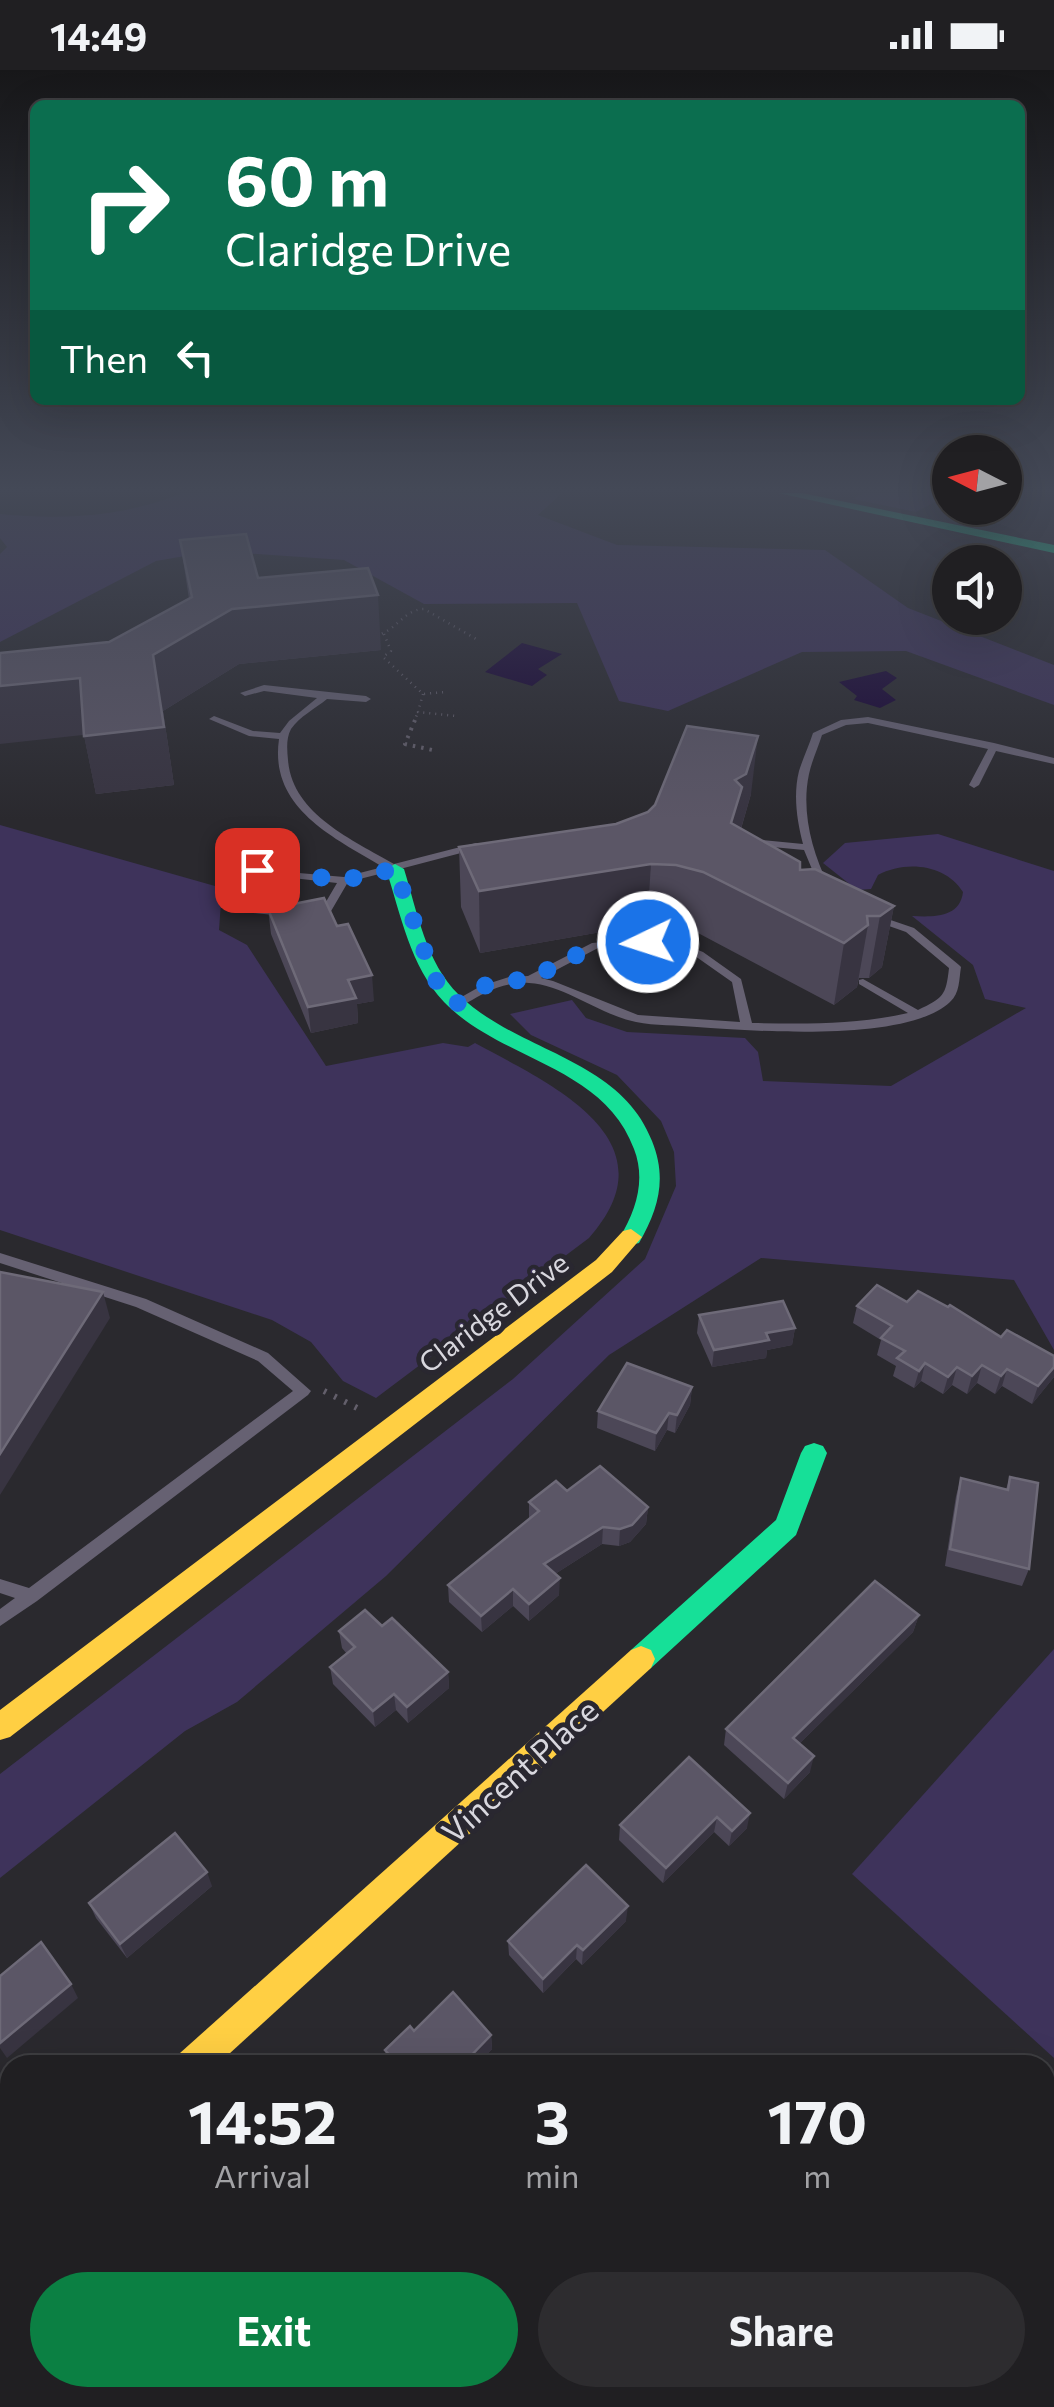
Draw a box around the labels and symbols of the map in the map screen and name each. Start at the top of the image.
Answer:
north arrow [932,435,1022,525]
pin [215,828,300,913]
position arrow [596,890,700,994]
street label: Claridge Drive [412,1245,574,1379]
street label: Vincent Place [433,1689,605,1851]

